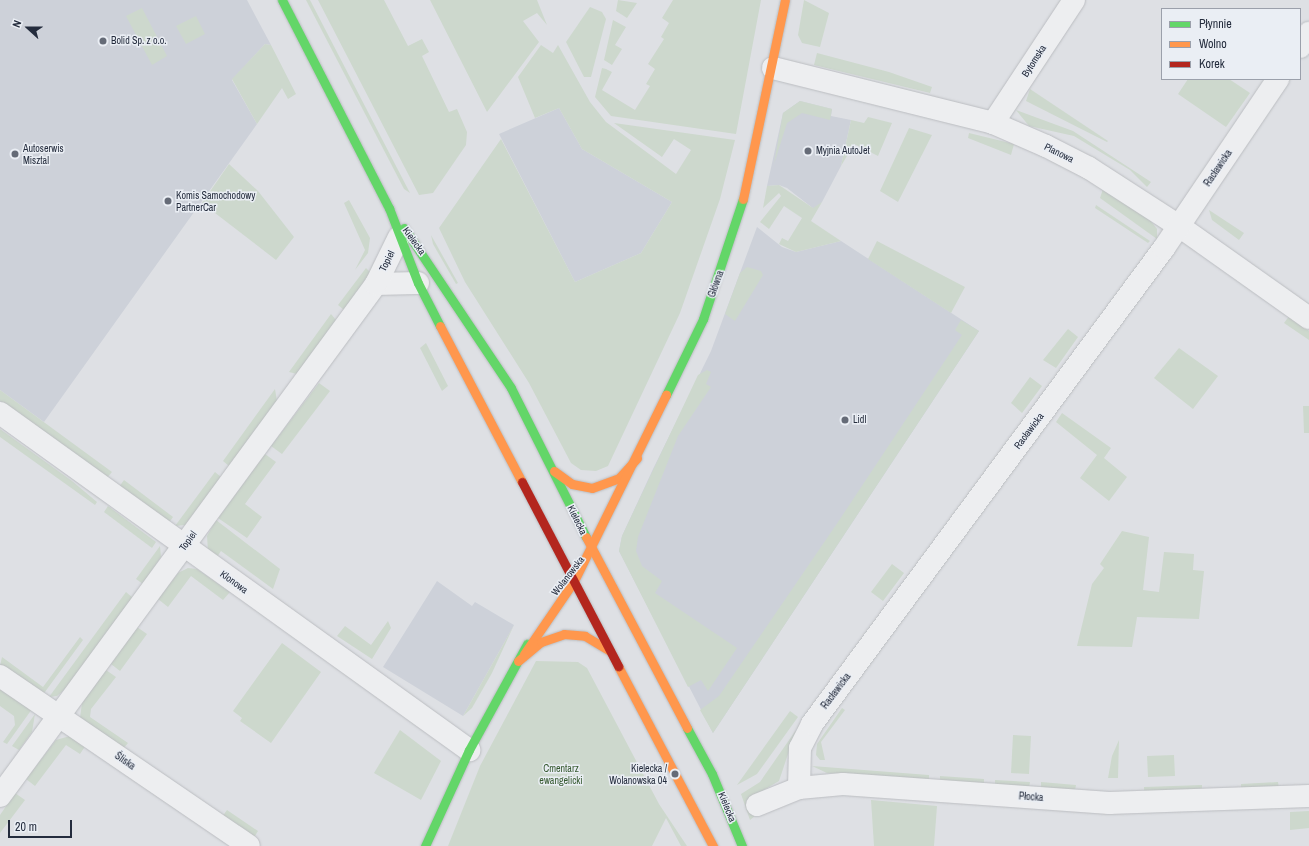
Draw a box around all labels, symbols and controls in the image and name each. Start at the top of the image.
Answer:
north arrow [8,8,48,48]
legend [1161,8,1301,80]
text: Płynnie [1199,16,1232,32]
text: N [9,18,24,29]
place label: Bolid Sp. z o.o. [111,35,167,47]
marker: Bolid Sp. z o.o. [98,36,108,46]
text: Wolno [1199,36,1227,52]
street label: Bytomska [1019,43,1049,79]
text: Korek [1199,56,1225,72]
street label: Planowa [1042,141,1076,165]
place label: Autoserwis Misztal [23,142,64,166]
place label: Myjnia AutoJet [816,145,870,157]
marker: Myjnia AutoJet [803,146,813,156]
street label: Racławicka [1201,147,1235,189]
marker: Autoserwis Misztal [10,149,20,159]
place label: Komis Samochodowy PartnerCar [176,189,255,212]
marker: Komis Samochodowy PartnerCar [163,196,173,206]
street label: Kielecka [400,225,428,257]
street label: Topiel [377,249,397,273]
street label: Główna [706,269,726,299]
street label: Racławicka [1012,411,1046,451]
place label: Lidl [853,414,866,426]
marker: Lidl [840,415,850,425]
street label: Kielecka [565,503,589,537]
street label: Topiel [177,529,199,553]
street label: Wolanowska [549,554,587,598]
street label: Klonowa [218,568,250,596]
street label: Racławicka [819,671,853,711]
street label: Śliska [112,750,138,772]
park label: Cmentarz ewangelicki [539,762,583,786]
place label: Kielecka / Wolanowska 04 [609,762,667,786]
marker: Kielecka / Wolanowska 04 [670,769,680,779]
street label: Kielecka [716,790,738,824]
street label: Płocka [1018,790,1044,804]
scale bar [10,812,74,838]
text: 20 m [15,819,37,835]

